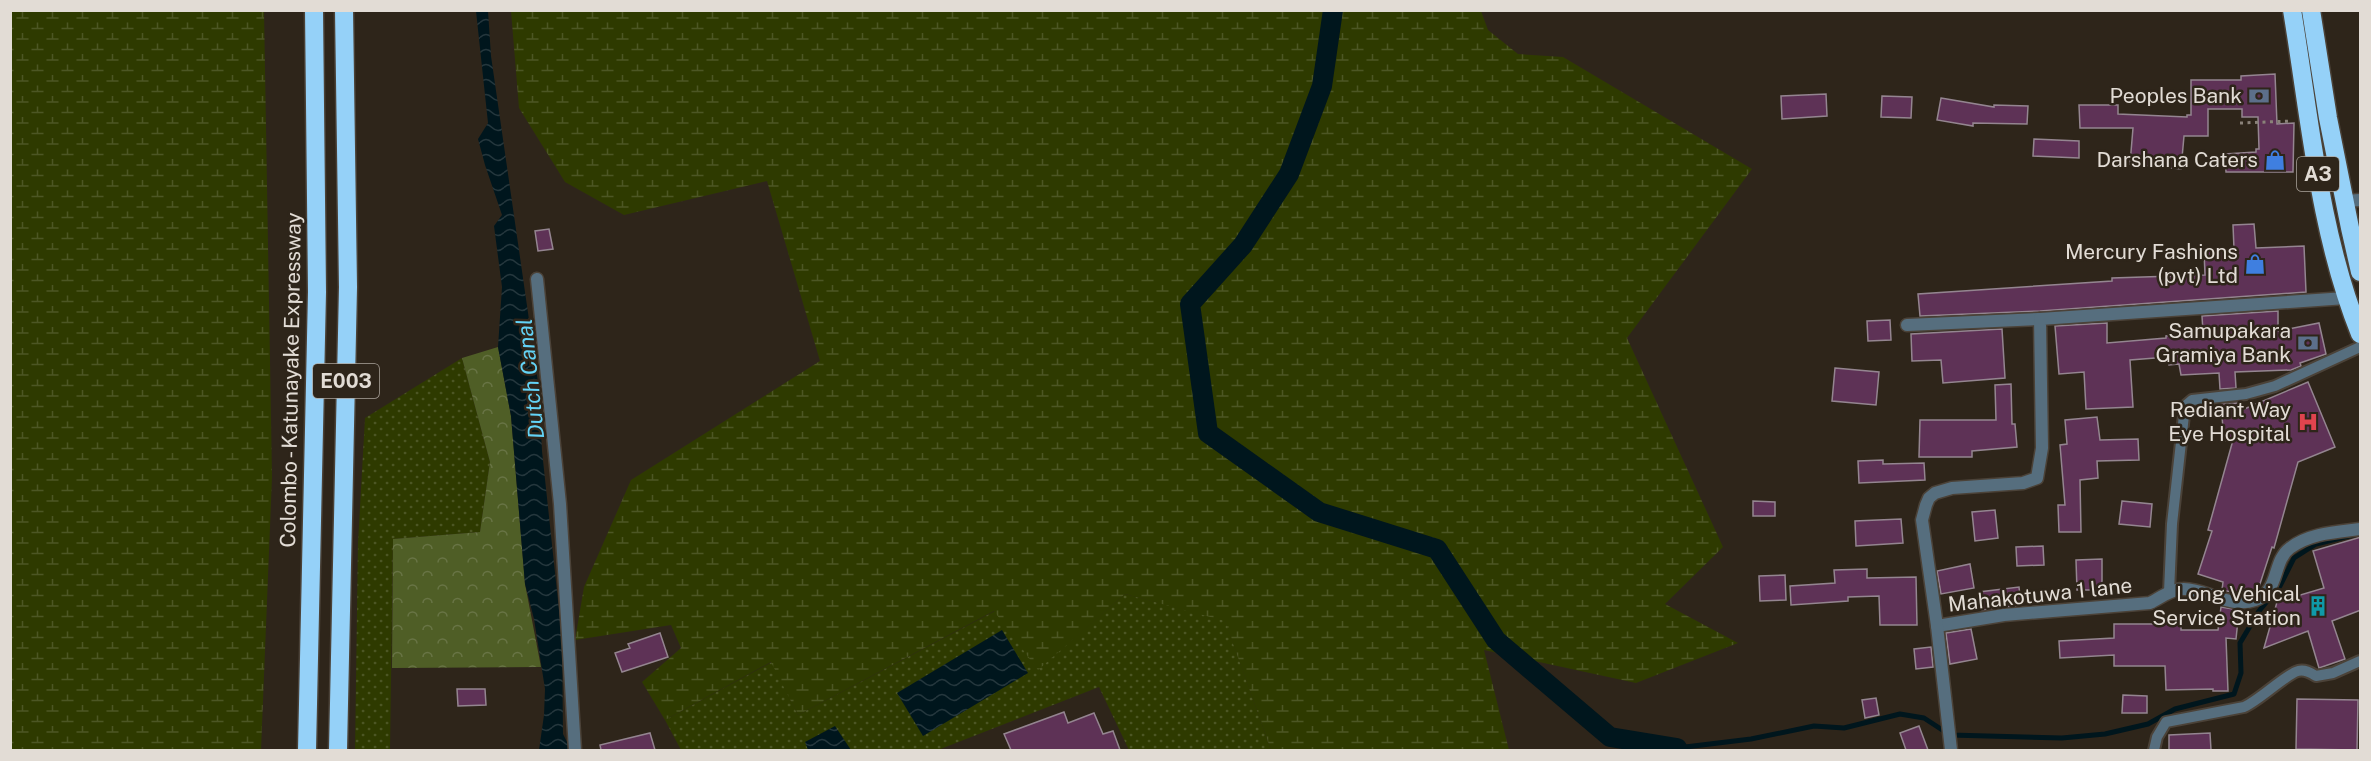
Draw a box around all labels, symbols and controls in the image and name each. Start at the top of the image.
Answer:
place label: Peoples Bank [2110,83,2242,108]
bank icon: Peoples Bank [2247,84,2271,108]
place label: Darshana Caters [2097,147,2258,172]
shop icon: Darshana Caters [2263,148,2287,172]
road number: A3 [2297,157,2339,191]
street label: Colombo - Katunayake Expressway [275,212,306,548]
place label: Mercury Fashions (pvt) Ltd [2065,239,2238,288]
shop icon: Mercury Fashions (pvt) Ltd [2243,252,2267,276]
water label: Dutch Canal [511,317,549,441]
place label: Samupakara Gramiya Bank [2155,318,2291,367]
bank icon: Samupakara Gramiya Bank [2296,331,2320,355]
road number: E003 [313,364,379,398]
place label: Rediant Way Eye Hospital [2168,397,2291,446]
hospital icon: Rediant Way Eye Hospital [2296,410,2320,434]
street label: Mahakotuwa 1 lane [1947,572,2133,617]
place label: Long Vehical Service Station [2152,581,2301,630]
building icon: Long Vehical Service Station [2306,594,2330,618]

